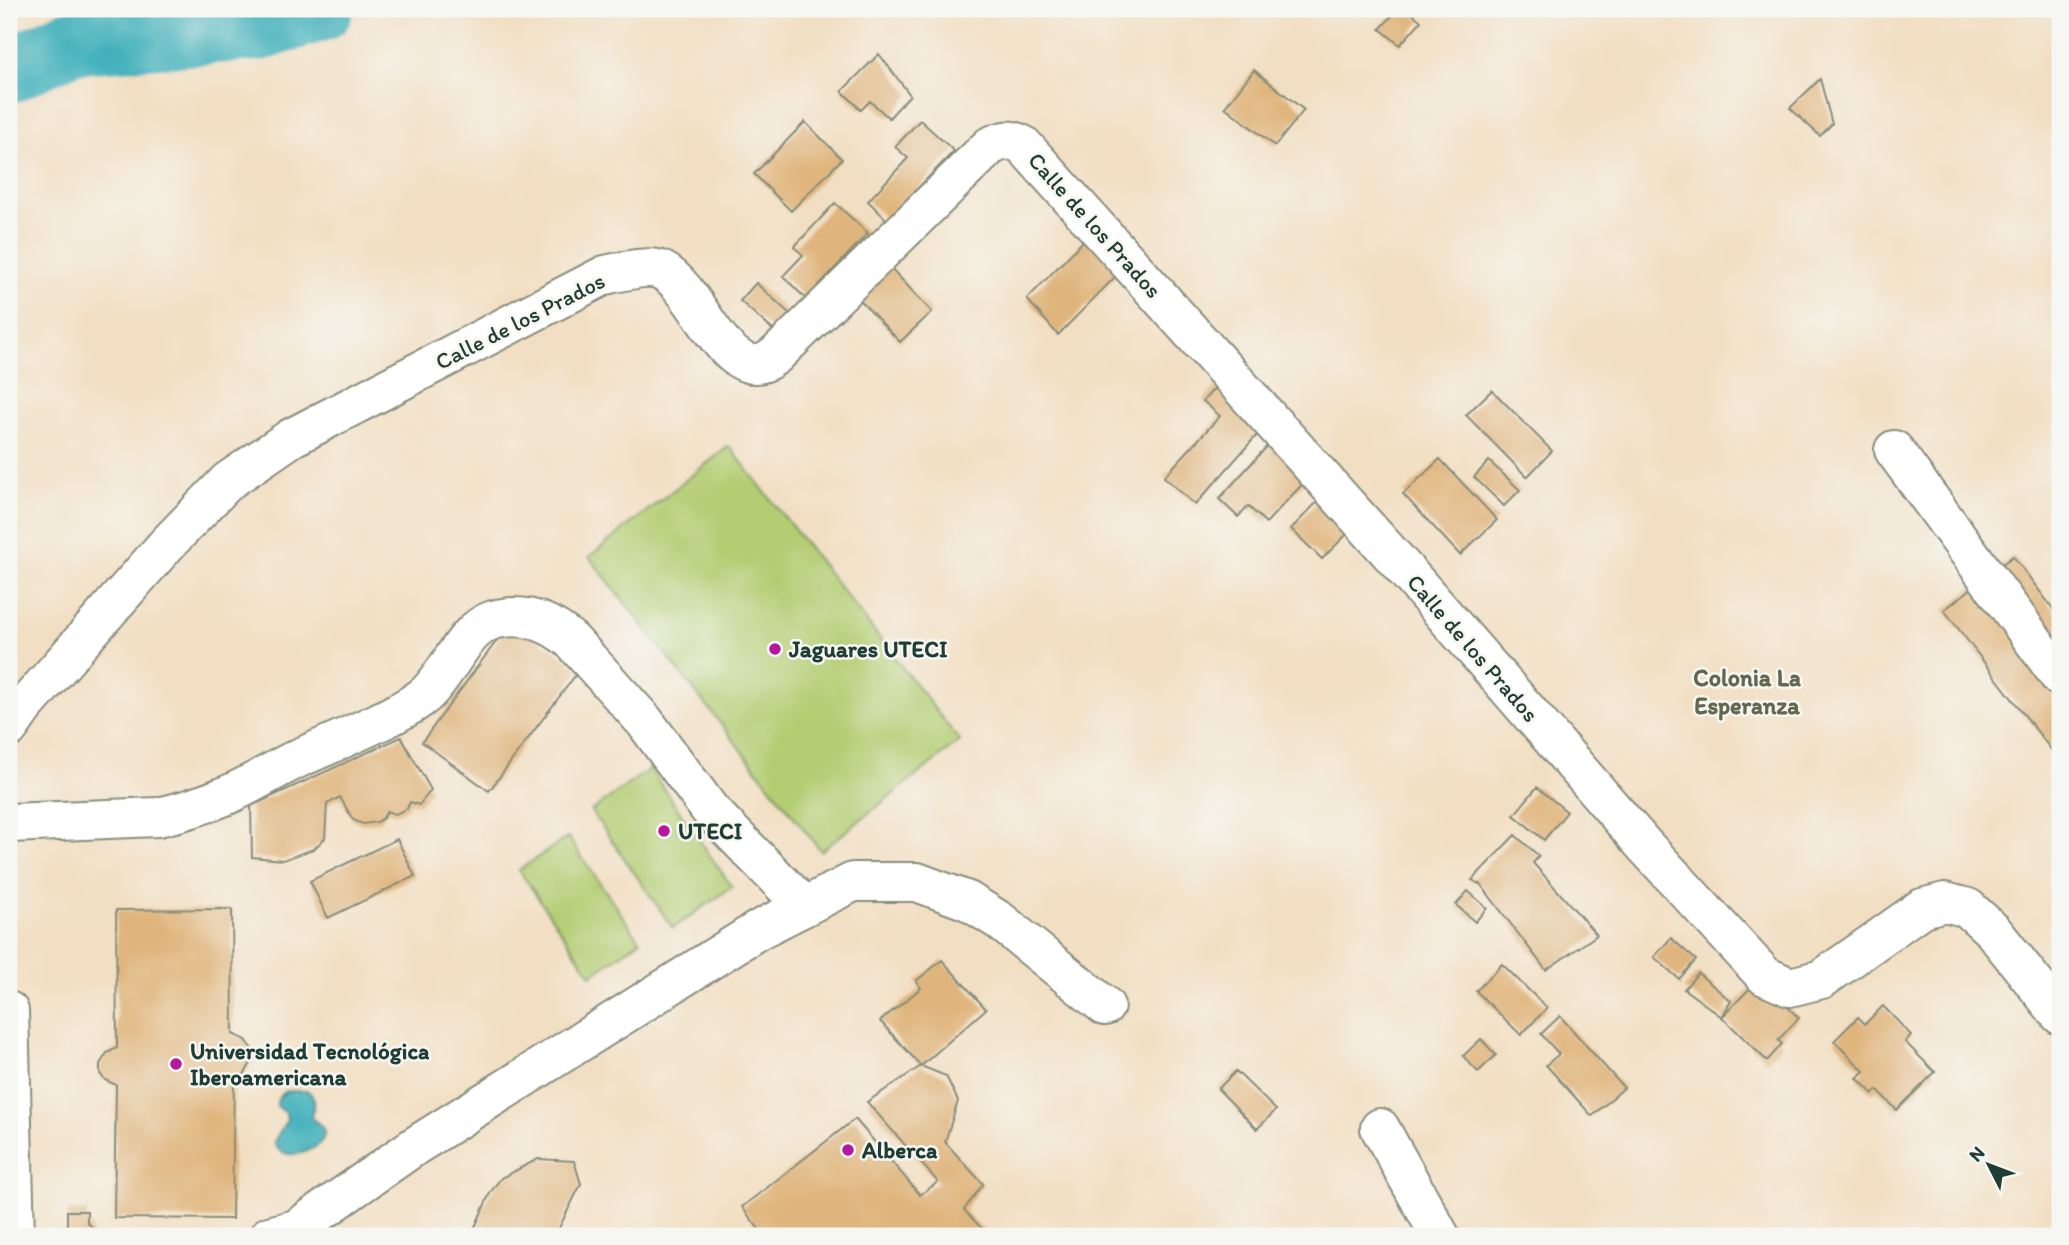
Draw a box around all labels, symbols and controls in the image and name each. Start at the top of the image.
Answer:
street label: Calle de los Prados [1022,146,1168,304]
street label: Calle de los Prados [431,266,609,376]
street label: Calle de los Prados [1401,568,1545,728]
place label: Jaguares UTECI [788,635,948,663]
marker: Jaguares UTECI [767,641,783,657]
district label: Colonia La Esperanza [1693,663,1801,721]
place label: UTECI [678,817,743,845]
marker: UTECI [656,823,672,839]
place label: Universidad Tecnológica Iberoamericana [190,1037,430,1091]
marker: Universidad Tecnológica Iberoamericana [168,1056,184,1072]
north arrow [1954,1130,2024,1200]
place label: Alberca [861,1136,938,1164]
text: N [1964,1141,1990,1166]
marker: Alberca [840,1142,856,1158]

